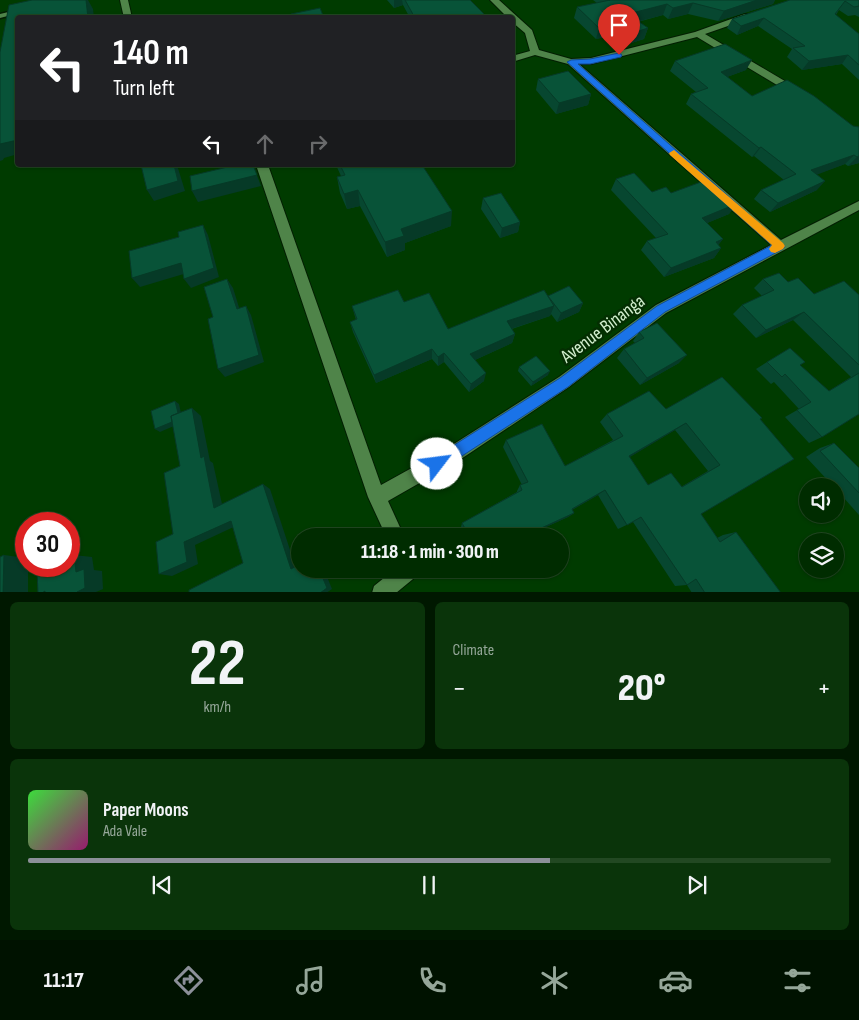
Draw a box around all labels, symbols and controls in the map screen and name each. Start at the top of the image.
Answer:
pin [598,4,640,55]
icon: arrive [605,11,633,39]
text: 140 m [113,32,189,75]
icon: left [30,35,95,100]
text: Turn left [113,75,175,102]
icon: left [198,130,226,158]
icon: ahead [251,130,279,158]
icon: right [304,130,332,158]
street label: Avenue Binanga [555,290,650,369]
position arrow [410,437,462,489]
map controls [799,478,844,578]
button: sound [799,478,844,523]
speed limit sign: 30 [15,512,80,577]
button: layers [799,533,844,578]
text: 11:18 · 1 min · 300 m [361,541,499,564]
text: 22 [189,626,246,704]
text: Climate [453,641,494,660]
text: 20° [618,666,666,711]
text: − [453,672,466,705]
text: + [817,672,831,705]
text: km/h [203,698,231,717]
text: Paper Moons [103,799,189,822]
text: Ada Vale [103,822,147,841]
icon: previous [148,871,176,899]
icon: pause [415,871,443,899]
icon: next [683,871,711,899]
icon: directions [171,963,206,998]
icon: music [293,963,328,998]
icon: phone [415,963,450,998]
icon: climate [537,963,572,998]
icon: car [658,963,693,998]
icon: filters [780,963,815,998]
text: 11:17 [43,967,84,994]

